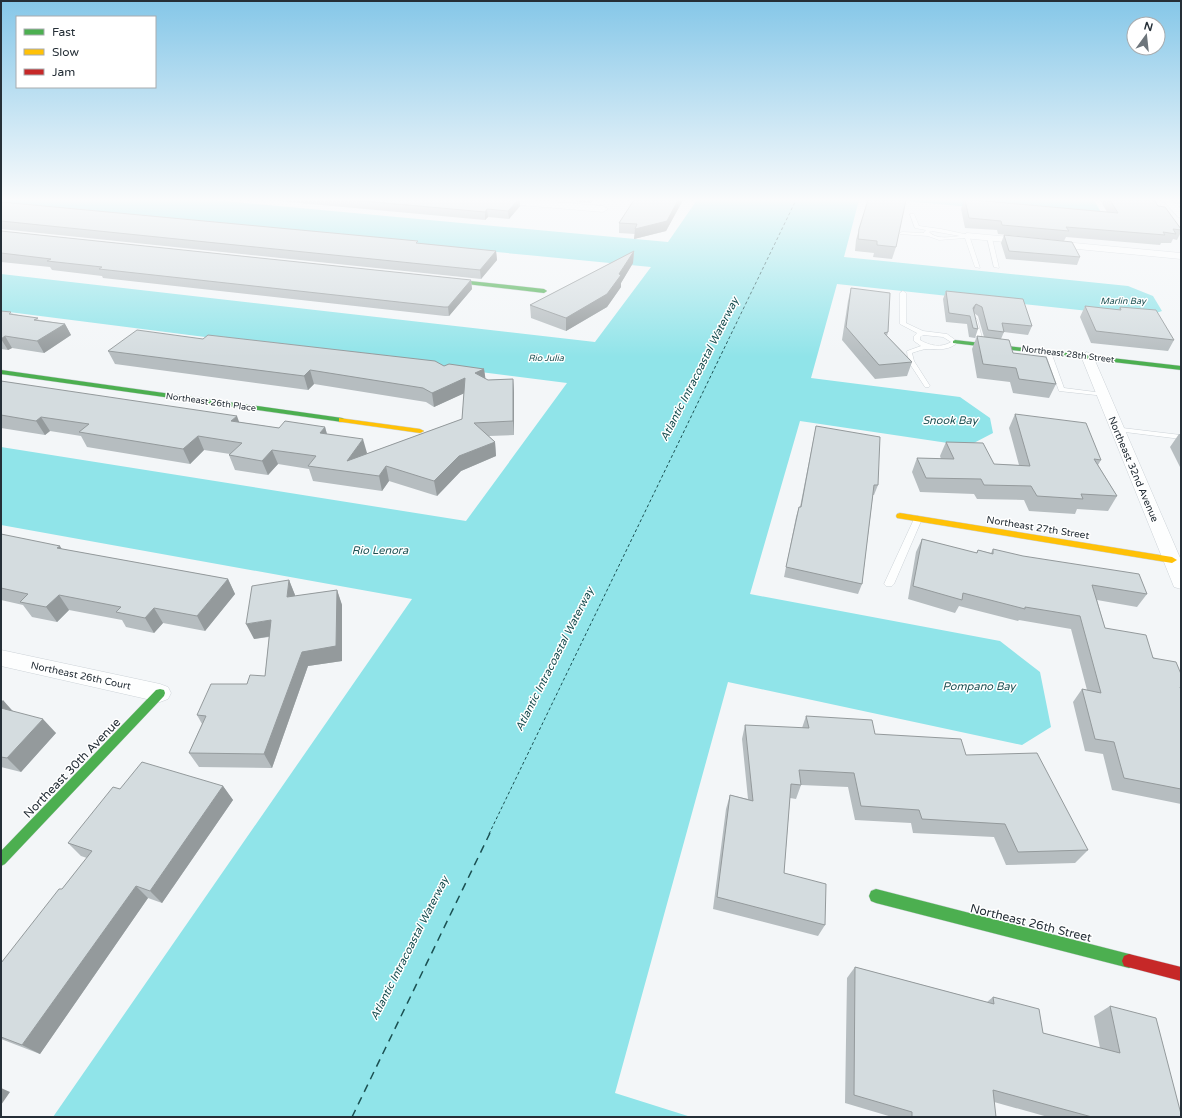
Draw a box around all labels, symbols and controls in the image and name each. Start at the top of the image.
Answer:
legend [16,16,156,88]
north arrow [1126,16,1166,56]
text: N [1143,19,1154,34]
text: Fast [52,25,76,39]
text: Slow [52,45,79,59]
text: Jam [52,65,75,79]
water label: Atlantic Intracoastal Waterway [657,294,742,443]
water label: Marlin Bay [1100,296,1147,307]
street label: Northeast 28th Street [1021,343,1116,366]
water label: Rio Julia [528,353,565,364]
street label: Northeast 26th Place [165,391,257,414]
water label: Snook Bay [922,414,979,427]
street label: Northeast 32nd Avenue [1105,415,1161,524]
street label: Northeast 27th Street [986,514,1090,542]
water label: Rio Lenora [352,544,409,557]
water label: Atlantic Intracoastal Waterway [512,584,597,733]
street label: Northeast 26th Court [30,660,132,692]
water label: Pompano Bay [942,680,1017,693]
street label: Northeast 30th Avenue [21,715,123,821]
water label: Atlantic Intracoastal Waterway [367,873,452,1022]
street label: Northeast 26th Street [969,901,1094,945]

